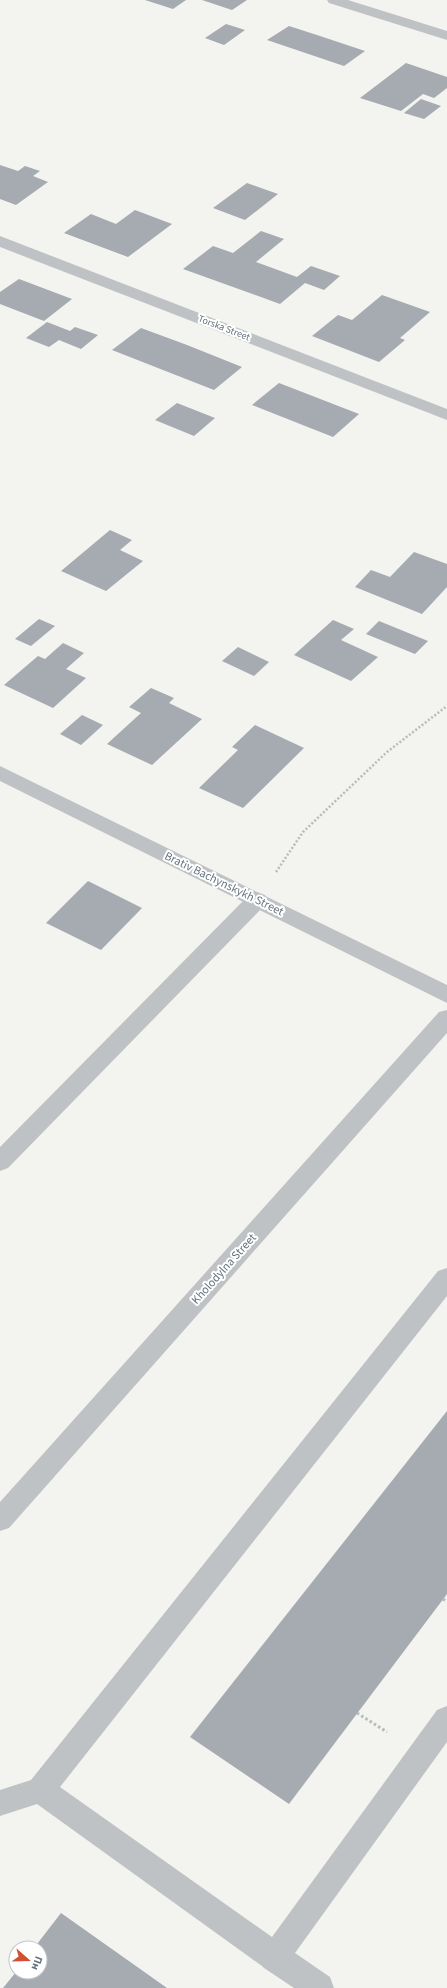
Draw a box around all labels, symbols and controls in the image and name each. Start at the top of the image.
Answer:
street label: Torska Street [196,312,253,345]
street label: Brativ Bachynskykh Street [162,848,286,920]
street label: Kholodylna Street [188,1230,260,1308]
north arrow [8,1940,48,1980]
text: Пн [28,1954,46,1972]

